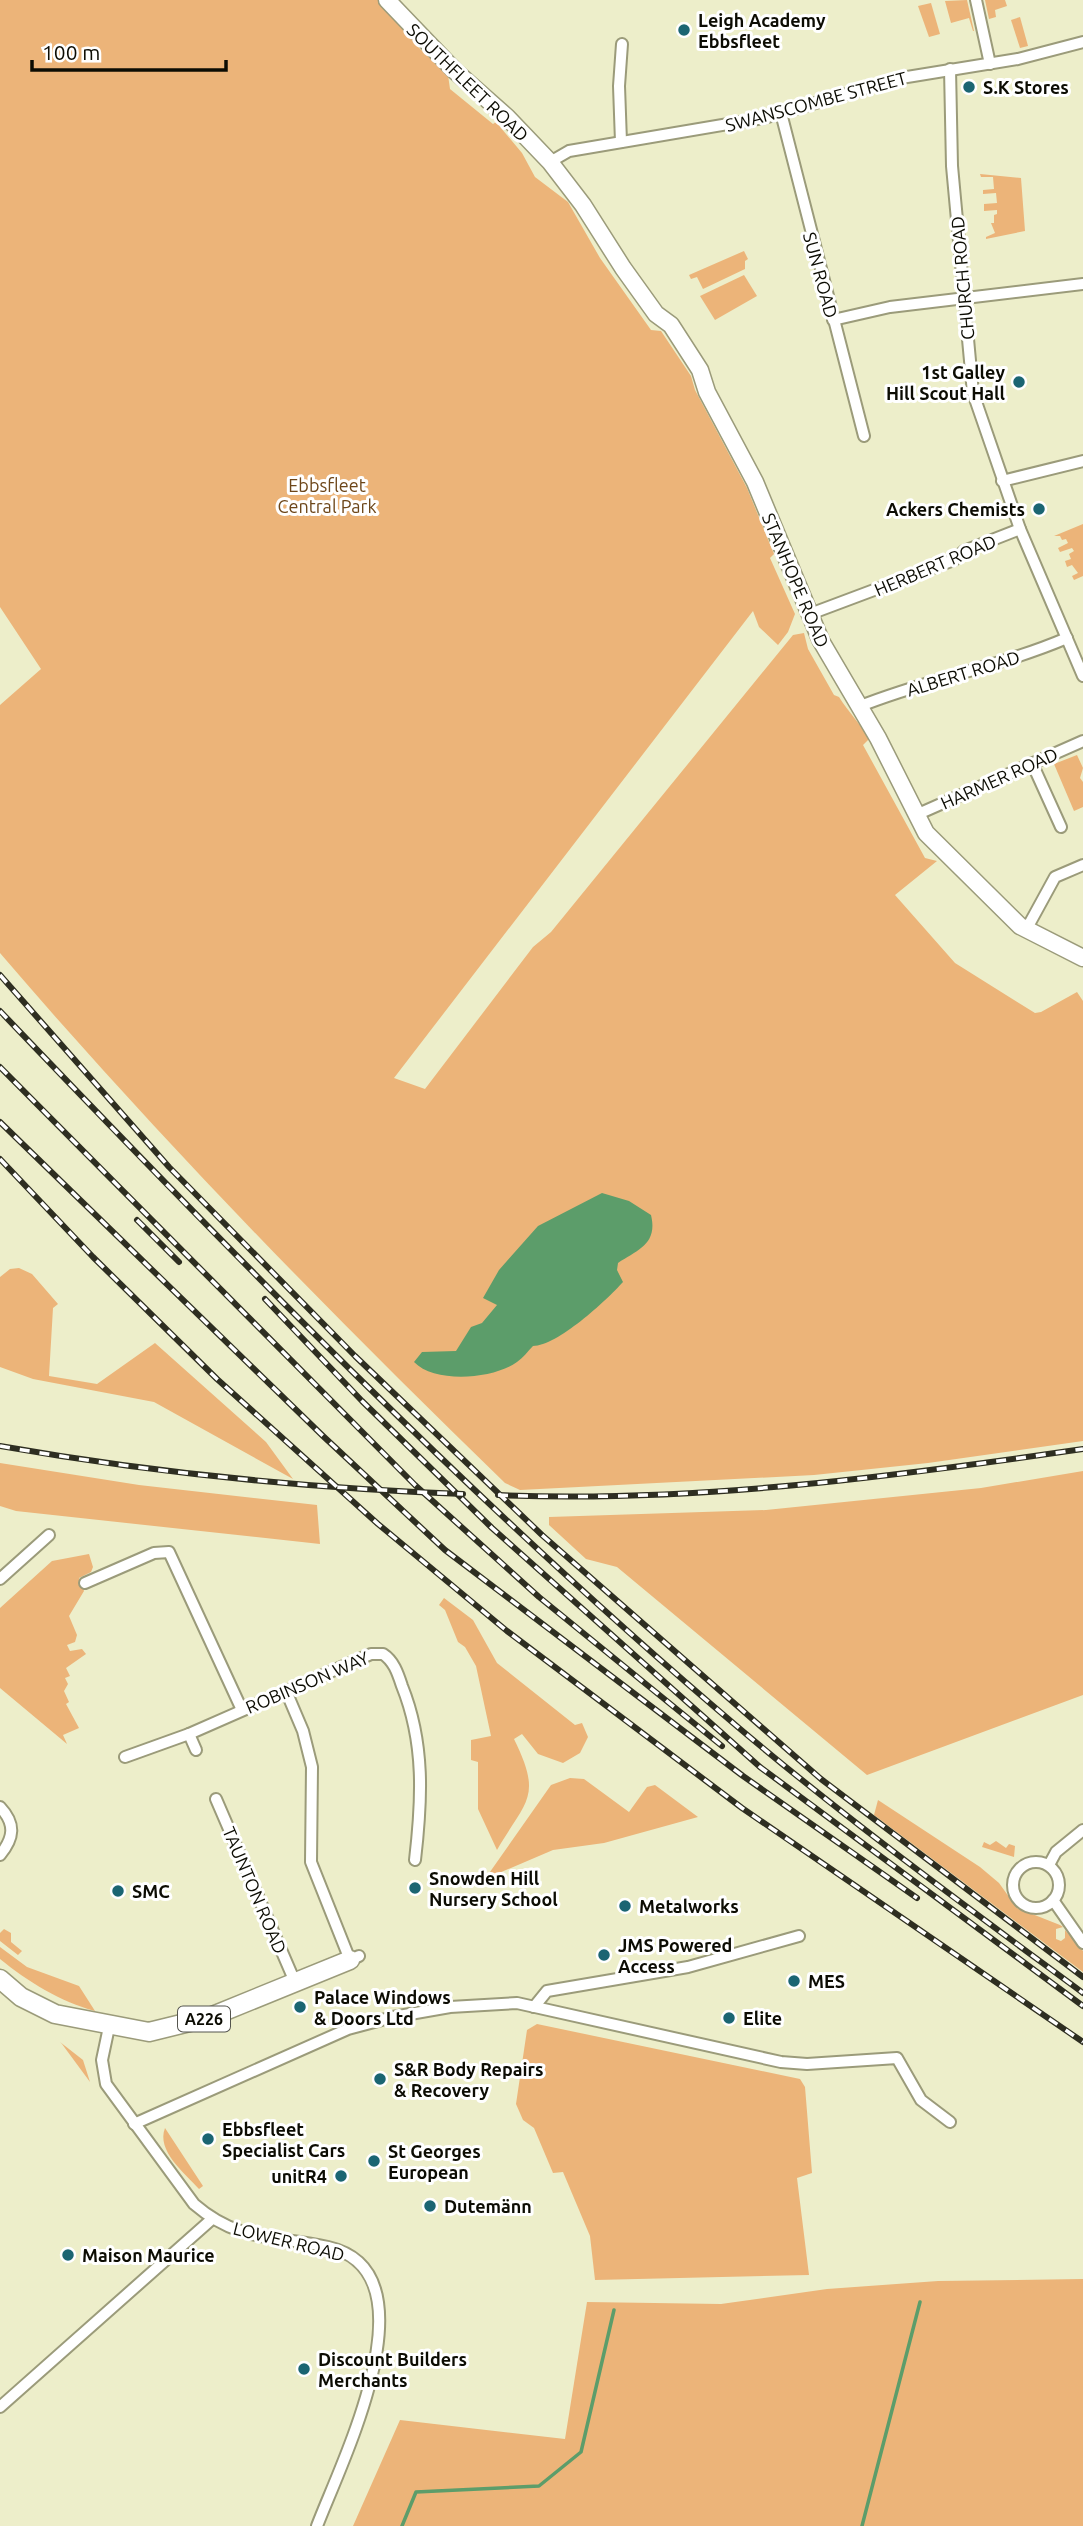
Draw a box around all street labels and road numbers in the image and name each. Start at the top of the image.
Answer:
street label: SOUTHFLEET ROAD [403,19,533,145]
street label: SWANSCOMBE STREET [723,67,909,135]
street label: CHURCH ROAD [947,215,977,341]
street label: SUN ROAD [800,230,842,320]
street label: STANHOPE ROAD [759,510,833,650]
street label: HERBERT ROAD [871,530,999,600]
street label: ALBERT ROAD [904,646,1022,700]
street label: HARMER ROAD [937,743,1061,813]
street label: ROBINSON WAY [242,1647,372,1717]
street label: TAUNTON ROAD [219,1824,291,1956]
road number: A226 [178,2007,230,2032]
street label: LOWER ROAD [231,2218,347,2264]

